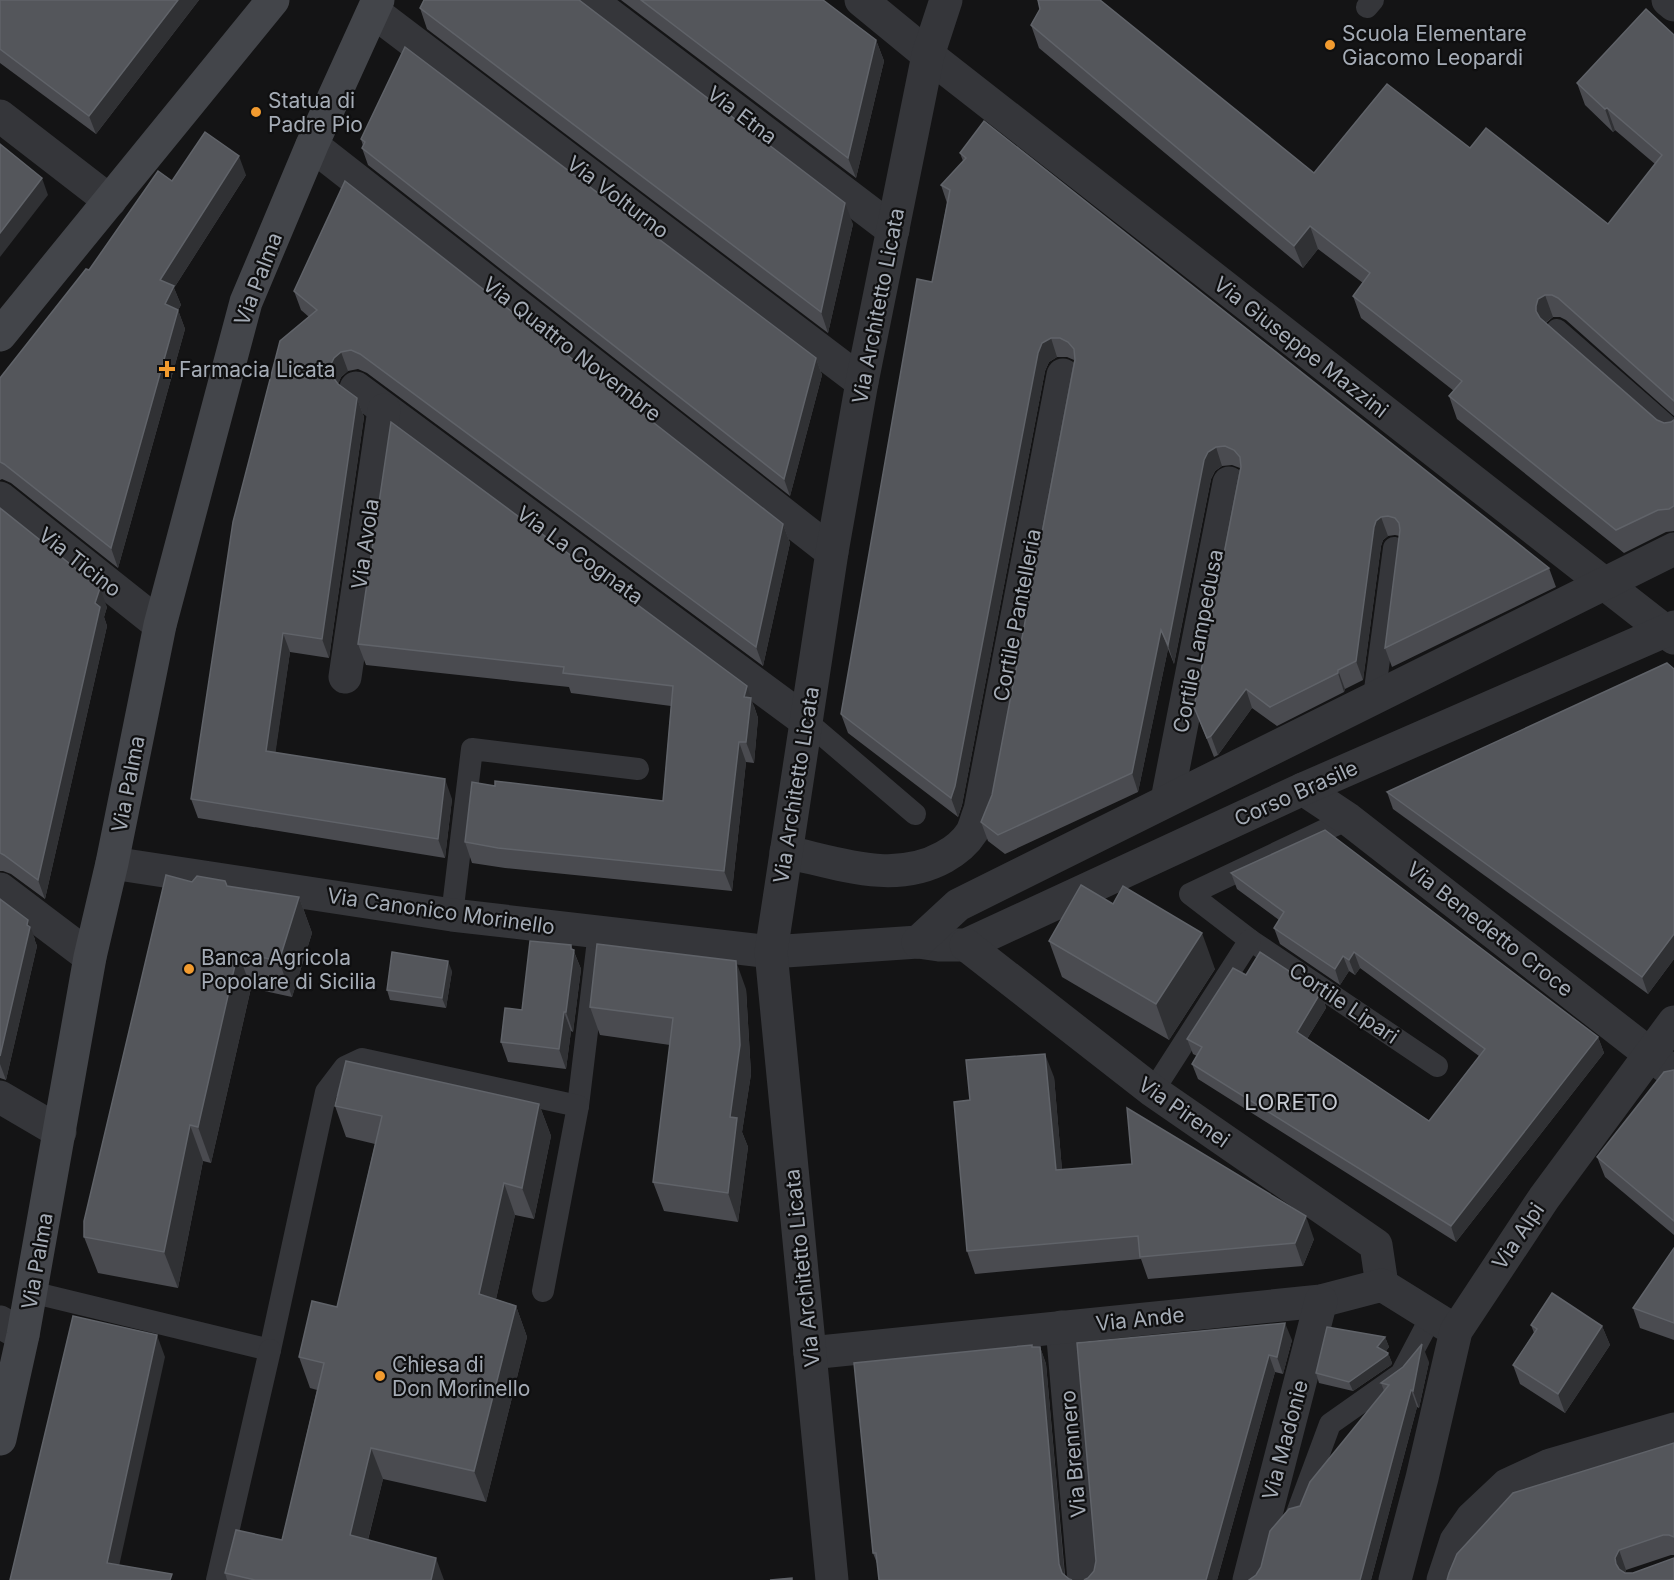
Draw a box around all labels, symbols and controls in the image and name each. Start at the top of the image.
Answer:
place label: Scuola Elementare Giacomo Leopardi [1342,21,1527,70]
marker: Scuola Elementare Giacomo Leopardi [1323,38,1337,52]
street label: Via Etna [702,81,782,149]
place label: Statua di Padre Pio [268,88,363,137]
marker: Statua di Padre Pio [249,105,263,119]
street label: Via Volturno [562,151,674,243]
street label: Via Architetto Licata [847,206,909,406]
street label: Via Palma [229,229,287,329]
street label: Via Giuseppe Mazzini [1209,271,1393,423]
street label: Via Quattro Novembre [478,272,666,426]
place label: Farmacia Licata [179,357,336,382]
marker: Farmacia Licata [160,362,174,376]
street label: Via Avola [346,497,384,591]
street label: Via La Cognata [512,501,648,609]
street label: Via Ticino [34,522,126,602]
street label: Cortile Pantelleria [988,527,1046,703]
street label: Cortile Lampedusa [1168,547,1228,735]
street label: Via Architetto Licata [768,685,824,885]
street label: Via Palma [106,734,150,834]
street label: Corso Brasile [1230,755,1362,831]
street label: Via Benedetto Croce [1402,856,1578,1002]
street label: Via Canonico Morinello [326,883,556,939]
place label: Banca Agricola Popolare di Sicilia [201,945,376,994]
street label: Cortile Lipari [1285,957,1403,1049]
marker: Banca Agricola Popolare di Sicilia [182,962,196,976]
street label: Via Pirenei [1134,1072,1234,1152]
district label: LORETO [1244,1089,1340,1115]
street label: Via Architetto Licata [779,1168,825,1368]
street label: Via Alpi [1487,1198,1549,1274]
street label: Via Palma [16,1211,58,1311]
street label: Via Ande [1094,1302,1186,1336]
place label: Chiesa di Don Morinello [392,1352,530,1401]
marker: Chiesa di Don Morinello [373,1369,387,1383]
street label: Via Madonie [1257,1377,1313,1503]
street label: Via Brennero [1055,1389,1091,1519]

